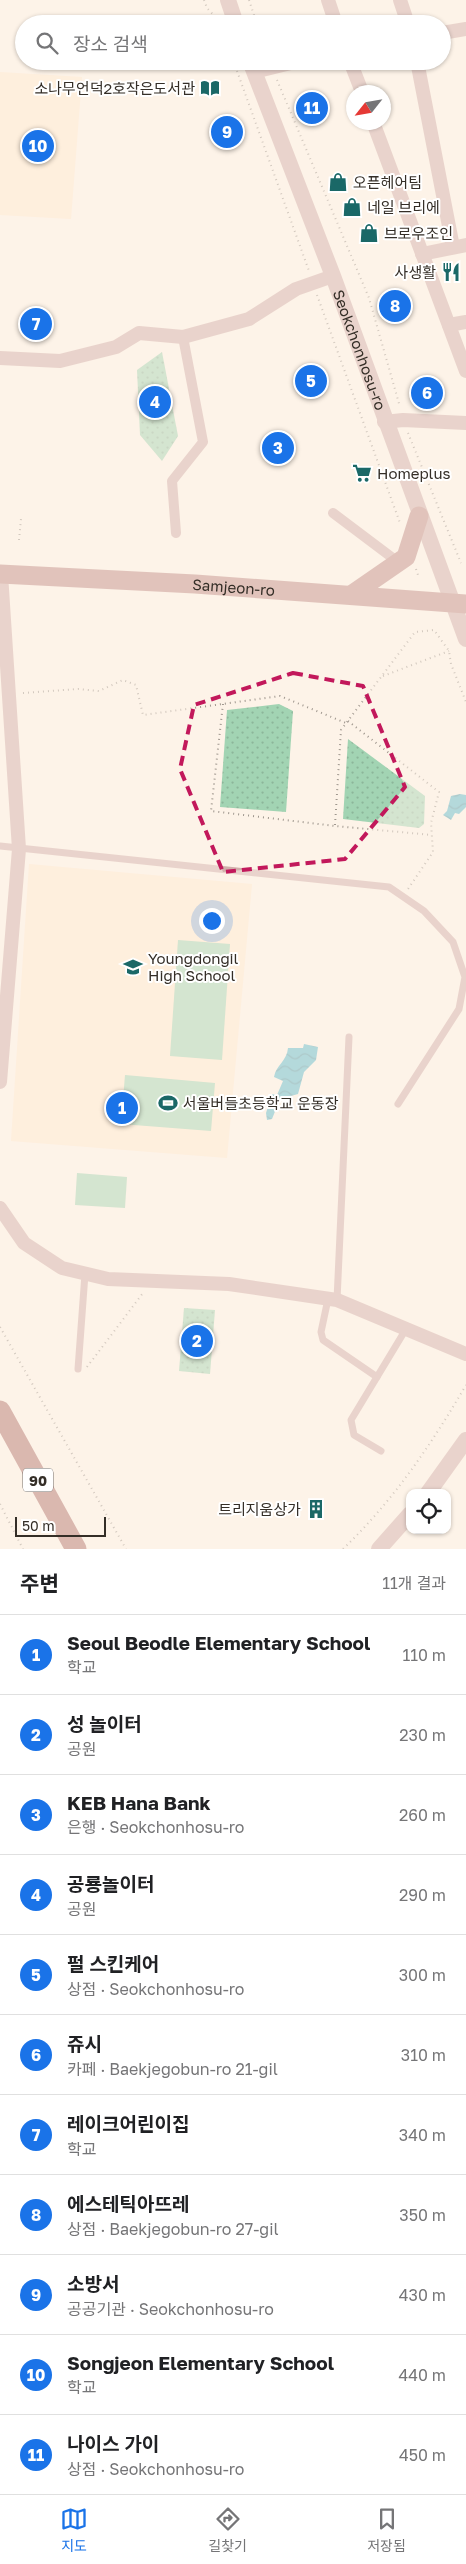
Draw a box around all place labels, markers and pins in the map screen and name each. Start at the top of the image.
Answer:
library icon: 소나무언덕2호작은도서관 [199,77,221,99]
place label: 소나무언덕2호작은도서관 [34,79,195,97]
pin: 11 [296,89,328,127]
pin: 9 [211,113,243,151]
pin: 10 [22,127,54,165]
shop icon: 오픈헤어팀 [327,171,349,193]
place label: 오픈헤어팀 [353,173,422,191]
shop icon: 네일 브리에 [341,196,363,218]
place label: 네일 브리에 [367,198,440,216]
shop icon: 브로우조인 [358,222,380,244]
place label: 브로우조인 [384,224,453,242]
restaurant icon: 사생활 [440,261,462,283]
place label: 사생활 [395,263,436,281]
pin: 8 [379,287,411,325]
pin: 7 [20,305,52,343]
pin: 5 [295,362,327,400]
pin: 6 [411,374,443,412]
pin: 4 [139,383,171,421]
pin: 3 [262,429,294,467]
supermarket icon: Homeplus [351,462,373,484]
place label: Homeplus [377,464,450,482]
place label: Youngdongil High School [148,949,239,984]
school or university icon: Youngdongil High School [122,956,144,978]
pin: 1 [106,1089,138,1127]
sports icon: 서울버들초등학교 운동장 [157,1092,179,1114]
place label: 서울버들초등학교 운동장 [183,1094,339,1112]
pin: 2 [181,1322,213,1360]
building icon: 트리지움상가 [305,1498,327,1520]
place label: 트리지움상가 [218,1500,301,1518]

